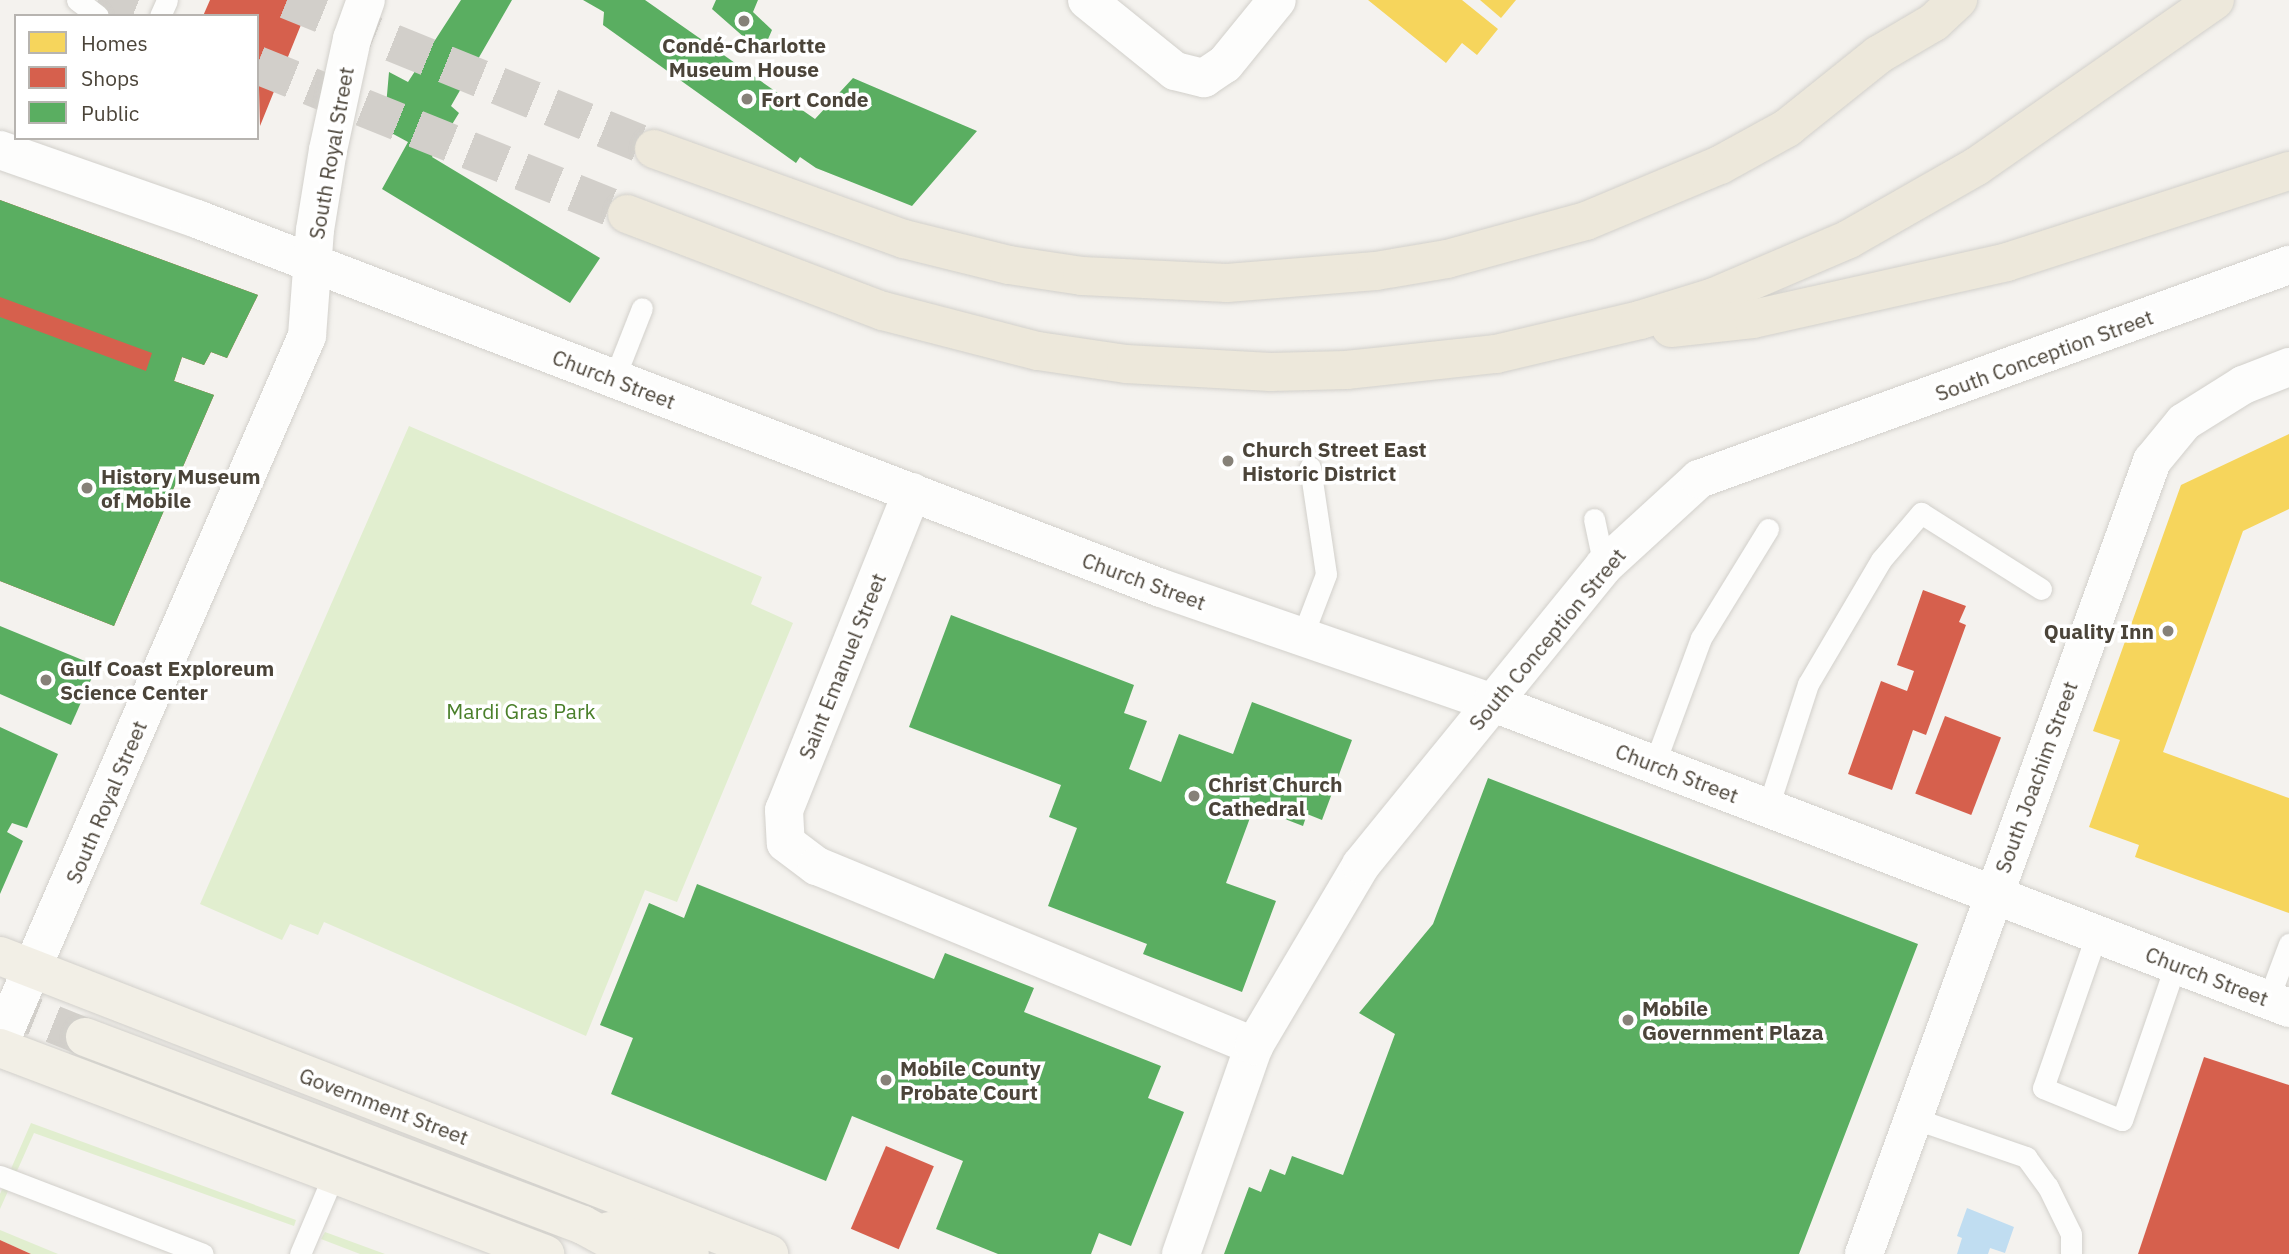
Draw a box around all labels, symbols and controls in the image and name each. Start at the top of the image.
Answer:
marker: Condé-Charlotte Museum House [736,13,752,29]
legend [14,14,259,140]
text: Homes [81,29,148,57]
place label: Condé-Charlotte Museum House [662,32,826,82]
text: Shops [81,64,139,92]
street label: South Royal Street [303,65,359,241]
place label: Fort Conde [761,86,869,112]
marker: Fort Conde [739,91,755,107]
text: Public [81,99,139,127]
street label: South Conception Street [1932,304,2156,406]
street label: Church Street [549,344,679,414]
place label: Church Street East Historic District [1242,436,1427,486]
marker: Church Street East Historic District [1220,453,1236,469]
place label: History Museum of Mobile [101,463,261,513]
marker: History Museum of Mobile [79,480,95,496]
street label: South Conception Street [1464,543,1630,735]
street label: Church Street [1079,547,1209,615]
street label: Saint Emanuel Street [793,569,891,763]
place label: Quality Inn [2044,618,2154,644]
marker: Quality Inn [2160,623,2176,639]
place label: Gulf Coast Exploreum Science Center [60,655,274,705]
marker: Gulf Coast Exploreum Science Center [38,672,54,688]
street label: South Joachim Street [1990,678,2082,876]
park label: Mardi Gras Park [446,698,596,724]
street label: South Royal Street [60,717,152,887]
street label: Church Street [1612,738,1742,808]
place label: Christ Church Cathedral [1208,771,1343,821]
marker: Christ Church Cathedral [1186,788,1202,804]
street label: Church Street [2142,941,2272,1011]
place label: Mobile Government Plaza [1642,995,1824,1045]
marker: Mobile Government Plaza [1620,1012,1636,1028]
place label: Mobile County Probate Court [900,1055,1041,1105]
street label: Government Street [296,1062,472,1150]
marker: Mobile County Probate Court [878,1072,894,1088]

